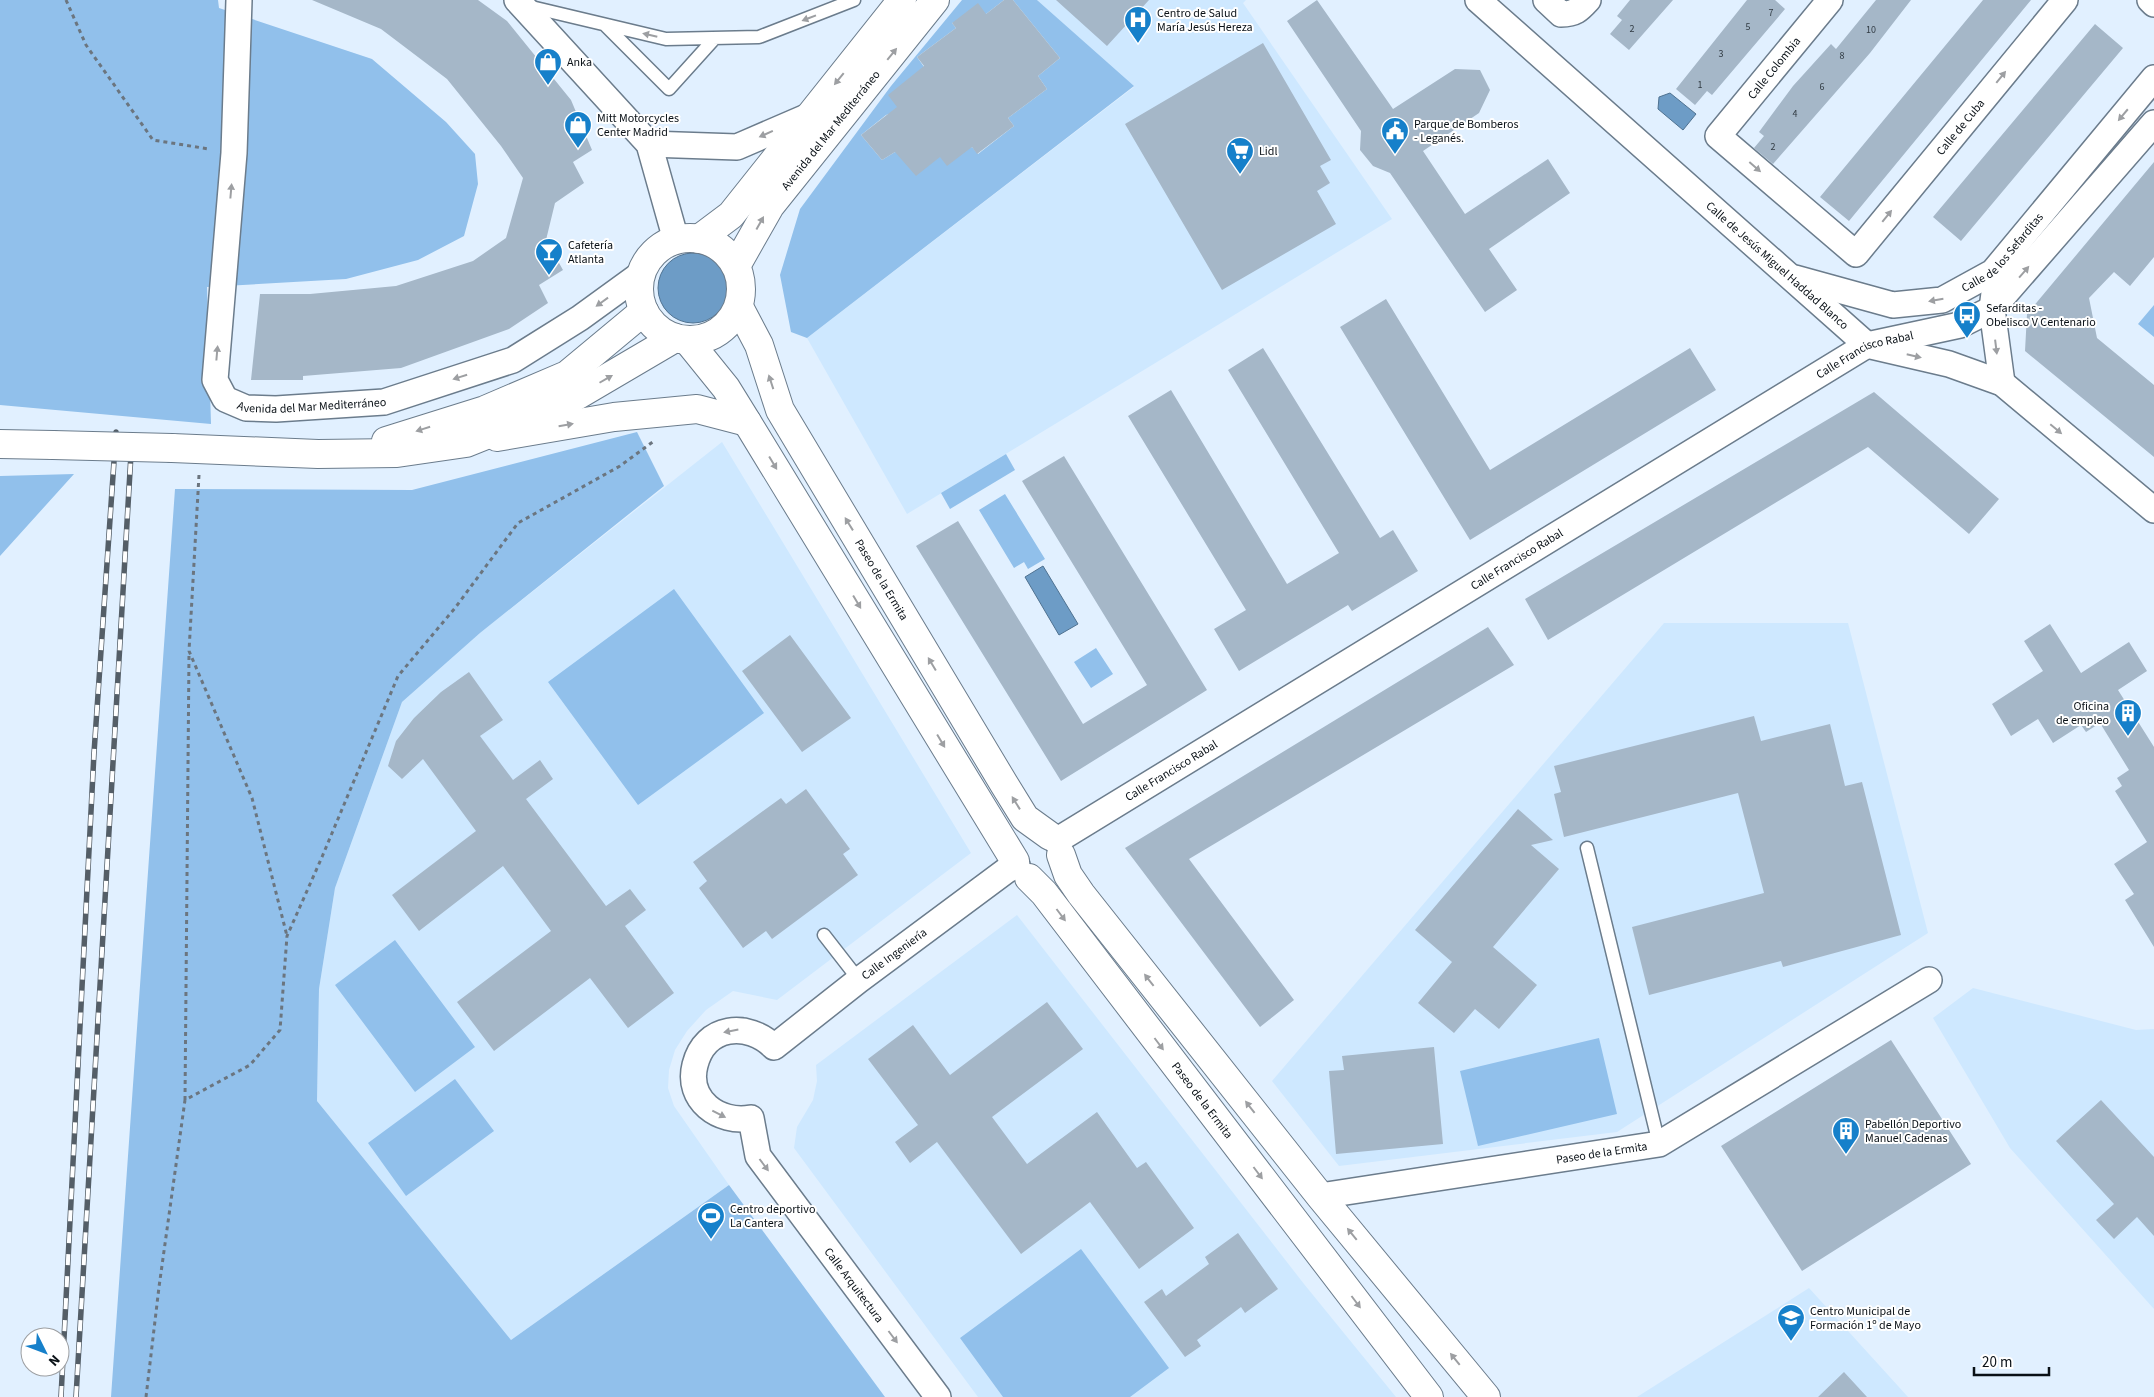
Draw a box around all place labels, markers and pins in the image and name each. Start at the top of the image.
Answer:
hospital icon: Centro de Salud María Jesús Hereza [1123,5,1153,44]
place label: Centro de Salud María Jesús Hereza [1157,5,1253,36]
shop icon: Anka [533,47,563,86]
place label: Anka [567,54,592,71]
shop icon: Mitt Motorcycles Center Madrid [563,110,593,149]
place label: Mitt Motorcycles Center Madrid [597,110,679,141]
public building icon: Parque de Bomberos - Leganés. [1380,116,1410,155]
place label: Parque de Bomberos - Leganés. [1414,116,1519,147]
supermarket icon: Lidl [1225,136,1255,175]
place label: Lidl [1259,143,1278,160]
bar icon: Cafetería Atlanta [534,237,564,276]
place label: Cafetería Atlanta [568,237,613,268]
bus stop icon: Sefarditas - Obelisco V Centenario [1952,300,1982,339]
place label: Sefarditas - Obelisco V Centenario [1986,300,2096,331]
place label: Oficina de empleo [2056,698,2109,729]
building icon: Oficina de empleo [2113,698,2143,737]
building icon: Pabellón Deportivo Manuel Cadenas [1831,1116,1861,1155]
place label: Pabellón Deportivo Manuel Cadenas [1865,1116,1961,1147]
sports icon: Centro deportivo La Cantera [696,1201,726,1240]
place label: Centro deportivo La Cantera [730,1201,815,1232]
school or university icon: Centro Municipal de Formación 1º de Mayo [1776,1303,1806,1342]
place label: Centro Municipal de Formación 1º de Mayo [1810,1303,1921,1334]

